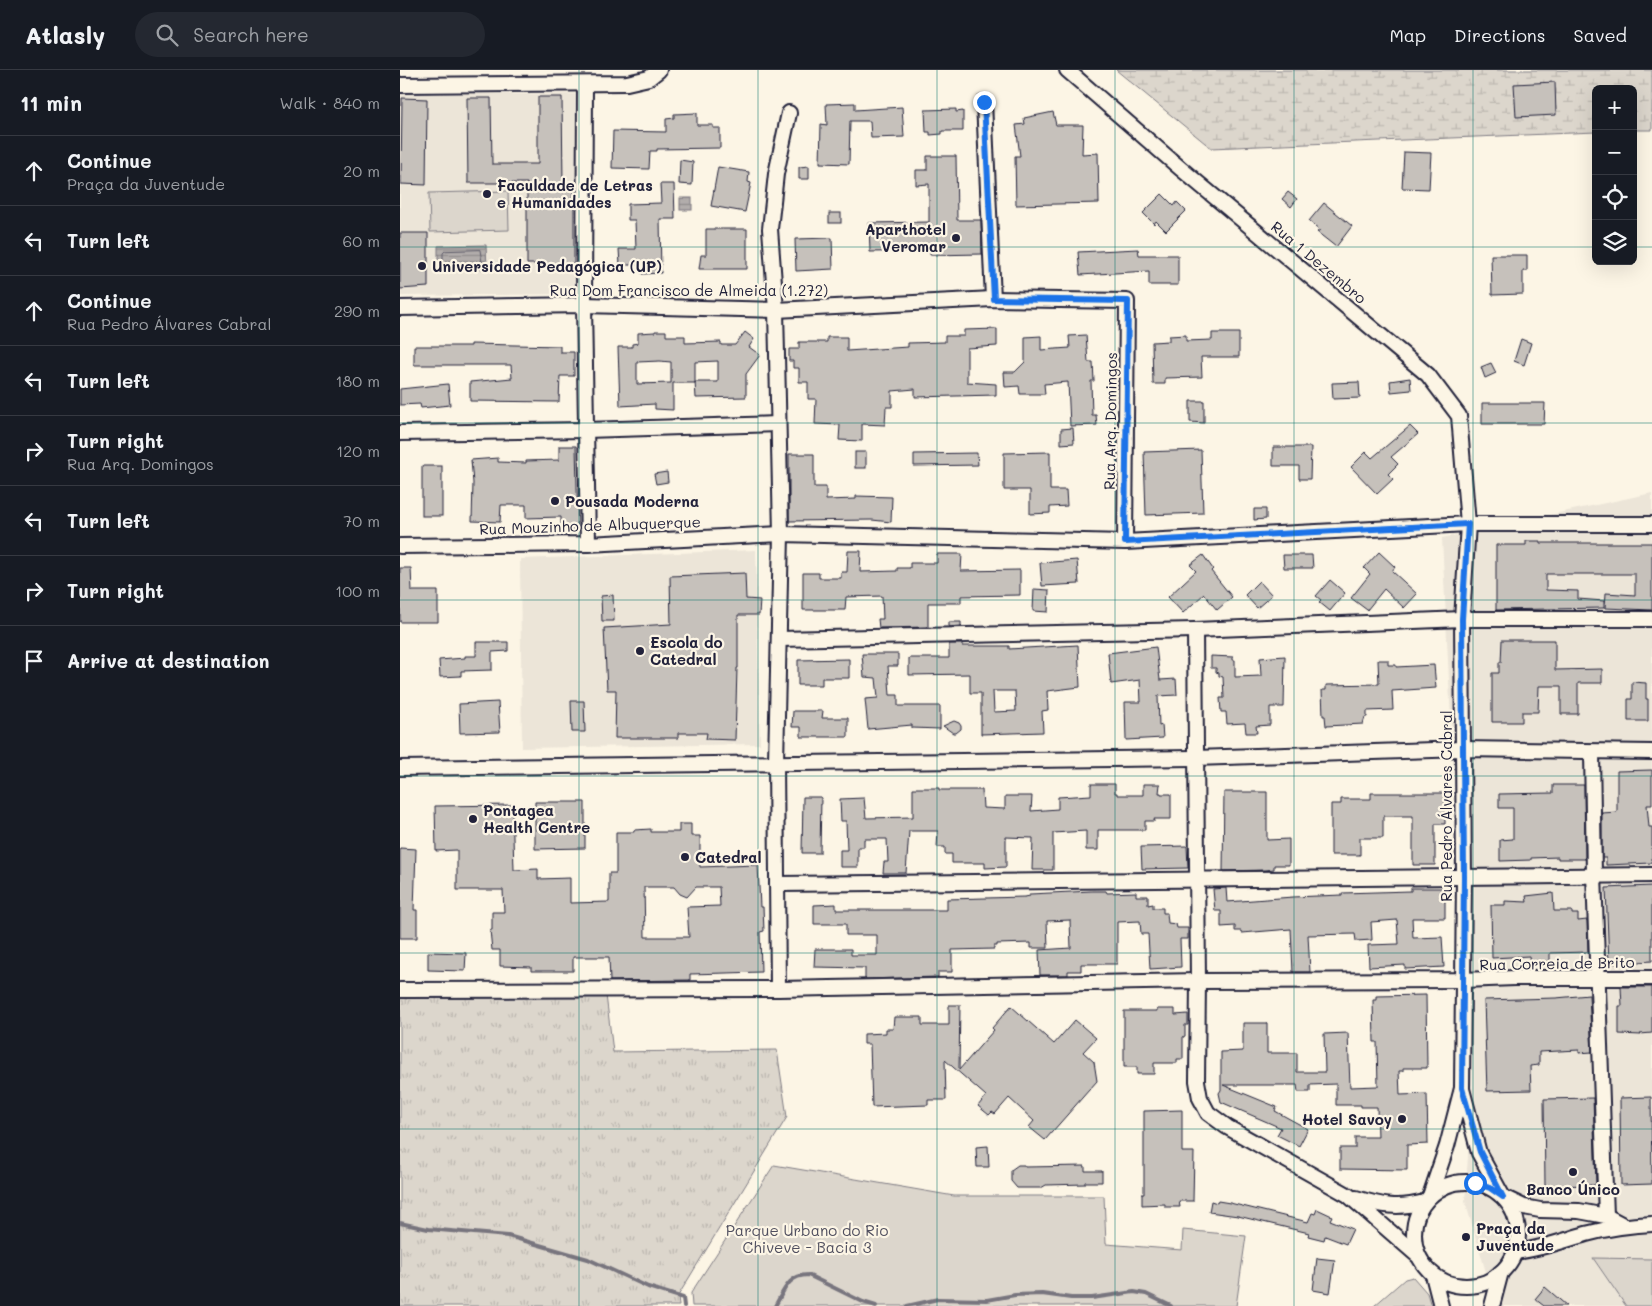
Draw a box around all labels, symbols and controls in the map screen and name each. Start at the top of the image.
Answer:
search box [135,12,485,57]
text: Atlasly [25,19,105,50]
icon: search [153,21,181,49]
text: Search here [193,22,309,47]
text: Map [1389,23,1426,47]
text: Directions [1454,23,1546,47]
text: Saved [1574,23,1627,47]
map controls [1592,85,1637,265]
button: + [1592,85,1637,130]
text: 11 min [20,89,82,116]
route end [973,91,996,114]
text: Walk · 840 m [279,92,380,113]
button: − [1592,130,1637,175]
text: Continue [67,148,152,173]
icon: ahead [20,157,48,185]
text: 20 m [343,160,380,181]
text: Praça da Juventude [67,173,225,194]
place label: Faculdade de Letras e Humanidades [497,175,653,212]
button: locate [1592,175,1637,220]
marker: Faculdade de Letras e Humanidades [481,188,493,200]
street label: Rua 1 Dezembro [1267,216,1371,308]
place label: Aparthotel Veromar [865,219,946,256]
button: layers [1592,220,1637,265]
icon: left [20,227,48,255]
text: Turn left [67,228,150,253]
text: 60 m [343,230,380,251]
marker: Aparthotel Veromar [950,232,962,244]
place label: Universidade Pedagógica (UP) [432,256,662,276]
marker: Universidade Pedagógica (UP) [416,260,428,272]
street label: Rua Dom Francisco de Almeida (1.272) [550,280,828,300]
text: Continue [67,288,152,313]
icon: ahead [20,297,48,325]
text: 290 m [334,300,380,321]
text: Rua Pedro Álvares Cabral [67,313,272,334]
street label: Rua Arq. Domingos [1099,352,1121,490]
icon: left [20,367,48,395]
text: Turn left [67,368,150,393]
text: 180 m [335,370,380,391]
text: Turn right [67,428,164,453]
icon: right [20,437,48,465]
text: 120 m [336,440,380,461]
text: Rua Arq. Domingos [67,453,214,474]
place label: Pousada Moderna [565,491,699,511]
marker: Pousada Moderna [549,495,561,507]
icon: left [20,507,48,535]
text: Turn left [67,508,150,533]
text: 70 m [343,510,380,531]
street label: Rua Mouzinho de Albuquerque [479,511,701,539]
icon: right [20,577,48,605]
text: Turn right [67,578,164,603]
text: 100 m [335,580,380,601]
place label: Escola do Catedral [650,632,723,669]
marker: Escola do Catedral [634,645,646,657]
icon: arrive [20,647,48,675]
text: Arrive at destination [67,648,270,673]
street label: Rua Pedro Álvares Cabral [1436,710,1456,902]
place label: Pontagea Health Centre [483,800,590,837]
marker: Pontagea Health Centre [467,813,479,825]
place label: Catedral [695,847,762,867]
marker: Catedral [679,851,691,863]
street label: Rua Correia de Brito [1479,952,1635,974]
place label: Hotel Savoy [1302,1109,1392,1129]
marker: Hotel Savoy [1396,1113,1408,1125]
marker: Banco Único [1567,1166,1579,1178]
route start [1464,1172,1487,1195]
place label: Banco Único [1526,1179,1620,1199]
place label: Praça da Juventude [1476,1218,1554,1255]
park label: Parque Urbano do Rio Chiveve - Bacia 3 [726,1220,888,1257]
marker: Praça da Juventude [1460,1231,1472,1243]

